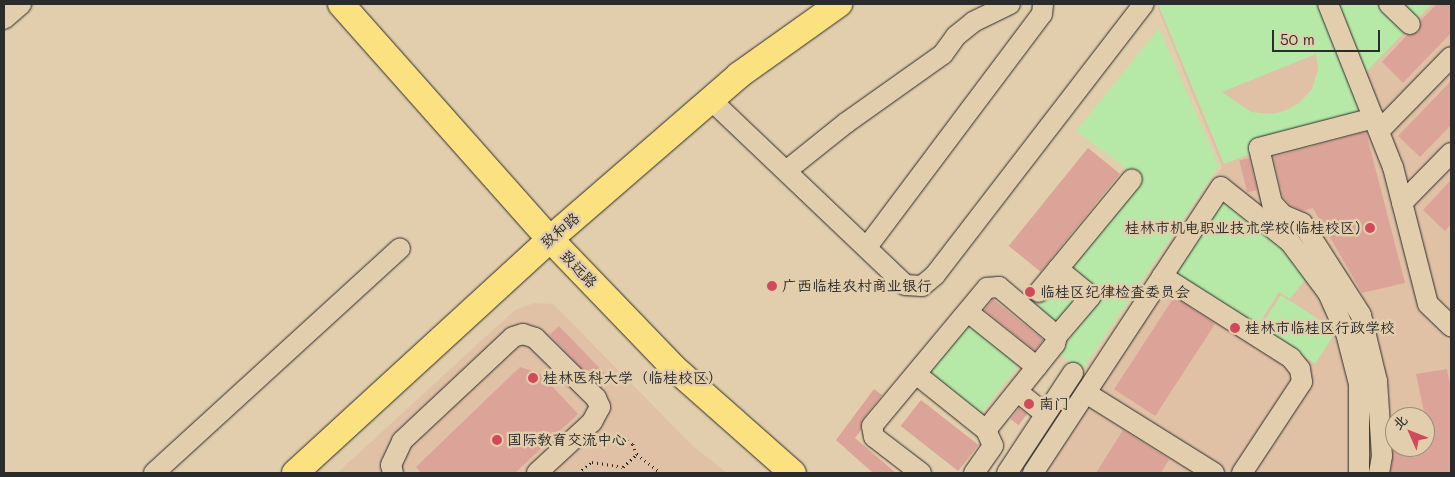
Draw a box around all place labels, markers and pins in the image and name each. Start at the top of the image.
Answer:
place label: 桂林市机电职业技术学校(临桂校区) [1125,219,1360,237]
marker: 桂林市机电职业技术学校(临桂校区) [1364,222,1376,234]
place label: 广西临桂农村商业银行 [782,277,932,295]
marker: 广西临桂农村商业银行 [766,280,778,292]
place label: 临桂区纪律检查委员会 [1040,283,1190,301]
marker: 临桂区纪律检查委员会 [1024,286,1036,298]
place label: 桂林市临桂区行政学校 [1245,319,1395,337]
marker: 桂林市临桂区行政学校 [1229,322,1241,334]
place label: 桂林医科大学（临桂校区） [543,369,723,387]
marker: 桂林医科大学（临桂校区） [527,372,539,384]
place label: 南门 [1039,395,1069,413]
marker: 南门 [1023,398,1035,410]
place label: 国际教育交流中心 [507,431,627,449]
marker: 国际教育交流中心 [491,434,503,446]

